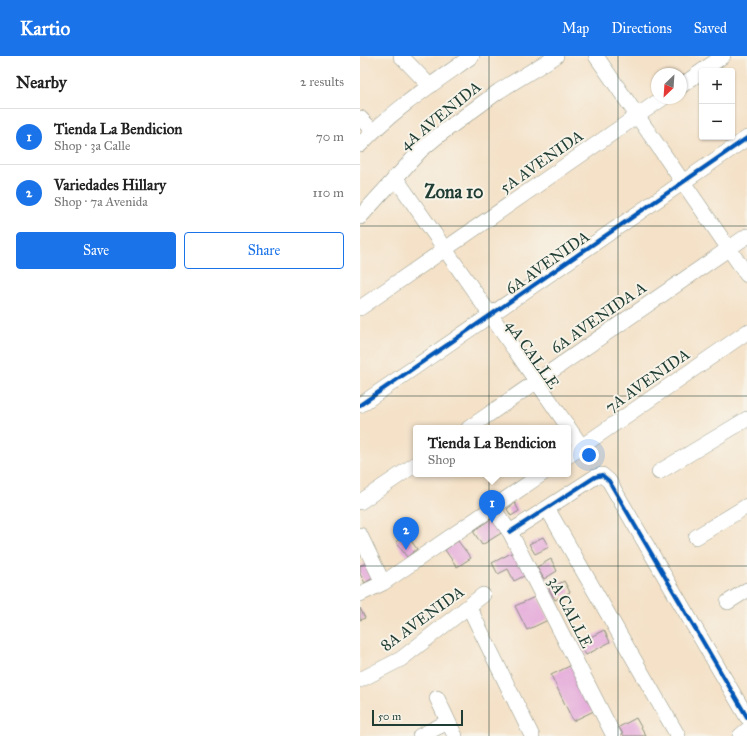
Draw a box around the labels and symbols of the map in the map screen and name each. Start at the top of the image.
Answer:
north arrow [651,68,687,104]
street label: 4A AVENIDA [396,77,485,154]
street label: 5A AVENIDA [496,126,587,197]
district label: Zona 10 [424,181,484,203]
street label: 6A AVENIDA [502,226,593,298]
street label: 6A AVENIDA A [547,277,650,357]
street label: 4A CALLE [502,316,563,392]
street label: 7A AVENIDA [602,344,693,416]
your location [579,445,599,465]
pin: 1 [479,490,505,523]
pin: 2 [393,517,419,550]
street label: 3A CALLE [545,573,597,651]
street label: 8A AVENIDA [377,582,468,655]
scale bar [372,708,463,727]

